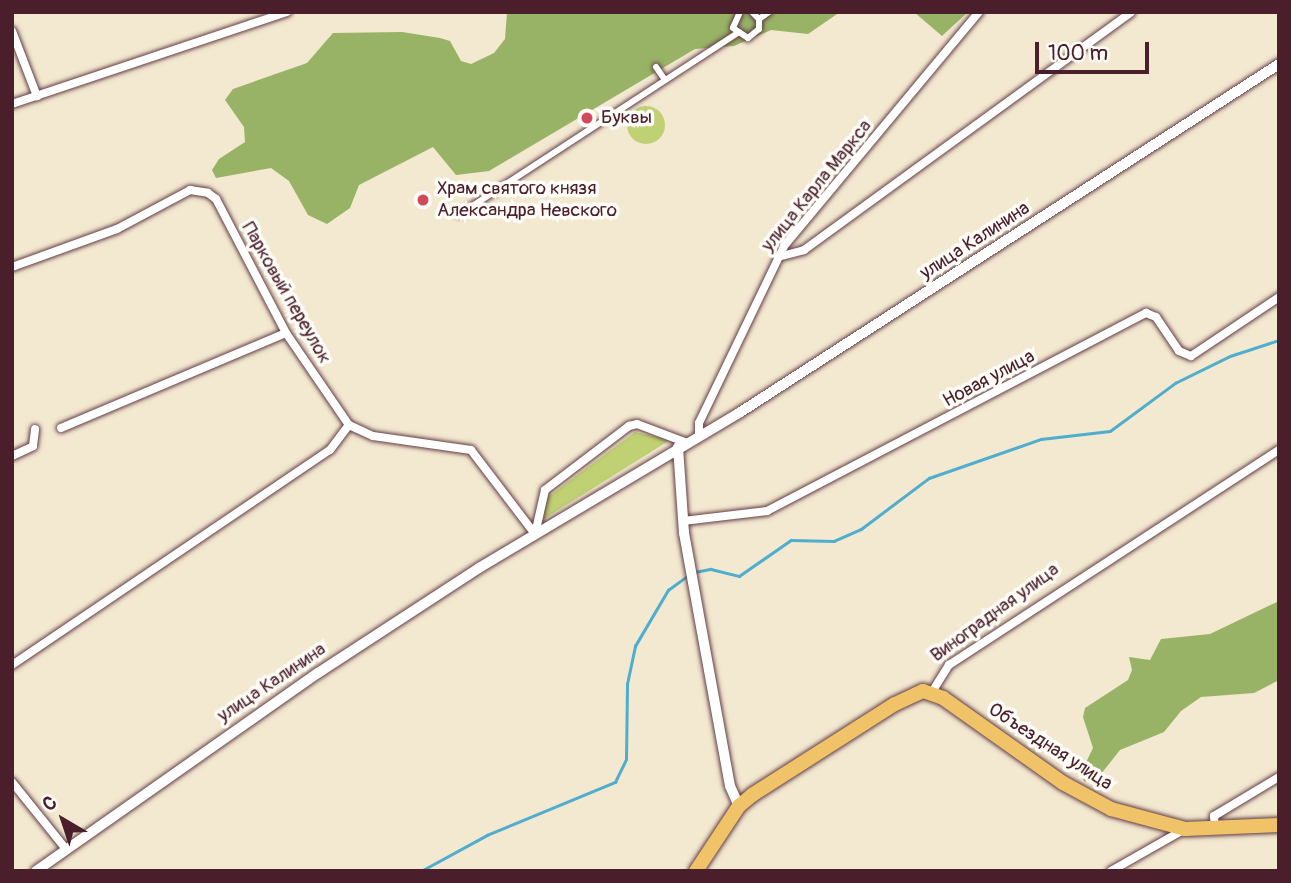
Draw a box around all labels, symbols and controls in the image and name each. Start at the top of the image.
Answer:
scale bar [1039,28,1153,72]
text: 100 m [1048,40,1108,67]
place label: Буквы [601,107,652,129]
marker: Буквы [579,110,595,126]
street label: улица Карла Маркса [757,116,877,256]
place label: Храм святого князя Александра Невского [437,178,617,222]
marker: Храм святого князя Александра Невского [415,192,431,208]
street label: улица Калинина [916,197,1034,285]
street label: Парковый переулок [236,218,336,368]
street label: Новая улица [939,345,1039,413]
street label: Виноградная улица [926,559,1064,667]
street label: улица Калинина [213,638,331,728]
street label: Объездная улица [984,698,1116,796]
north arrow [28,785,98,855]
text: С [38,791,62,817]

